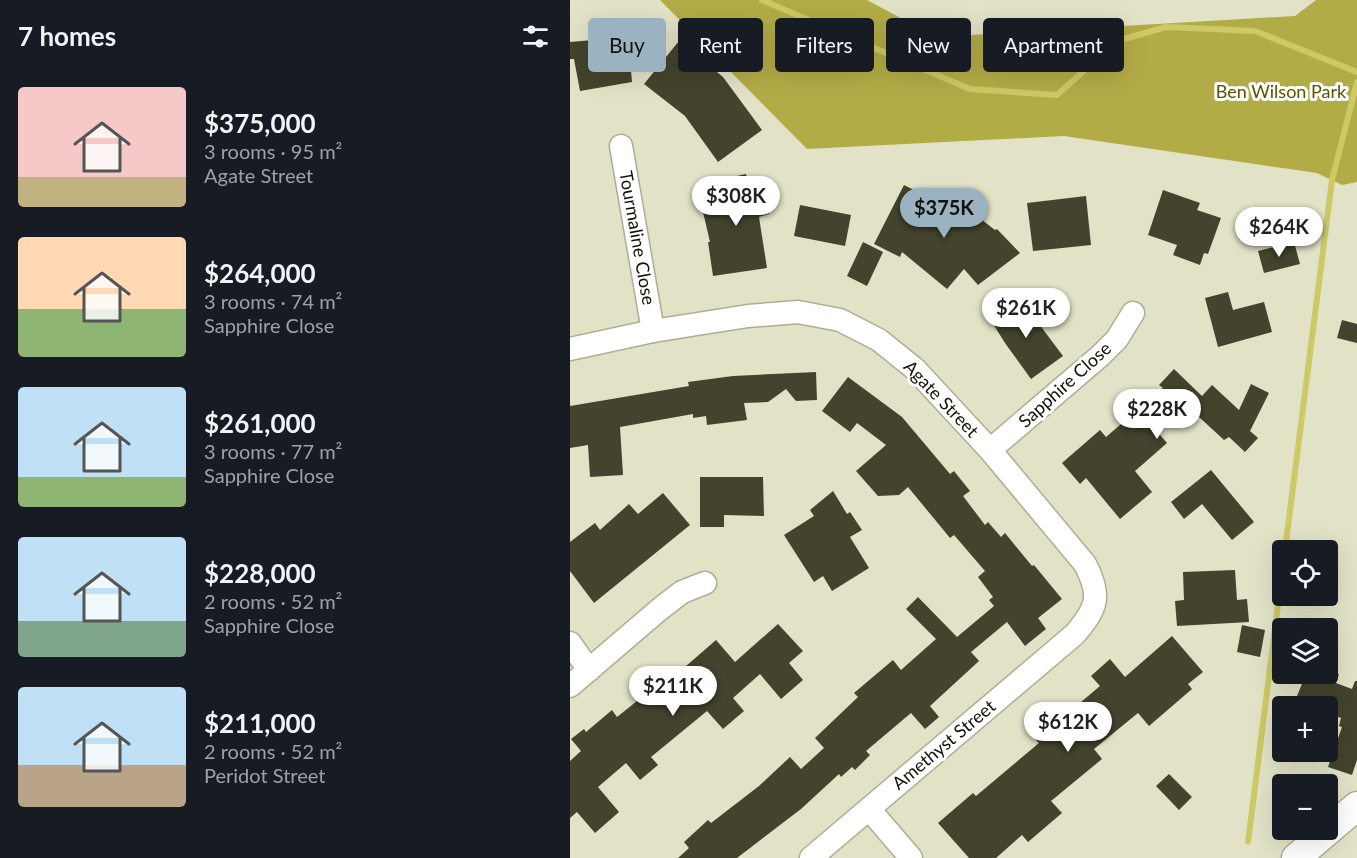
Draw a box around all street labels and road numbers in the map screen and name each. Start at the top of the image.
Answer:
street label: Tourmaline Close [615,169,661,306]
street label: Sapphire Close [1013,337,1115,432]
street label: Agate Street [900,355,984,442]
street label: Amethyst Street [887,694,1000,794]

